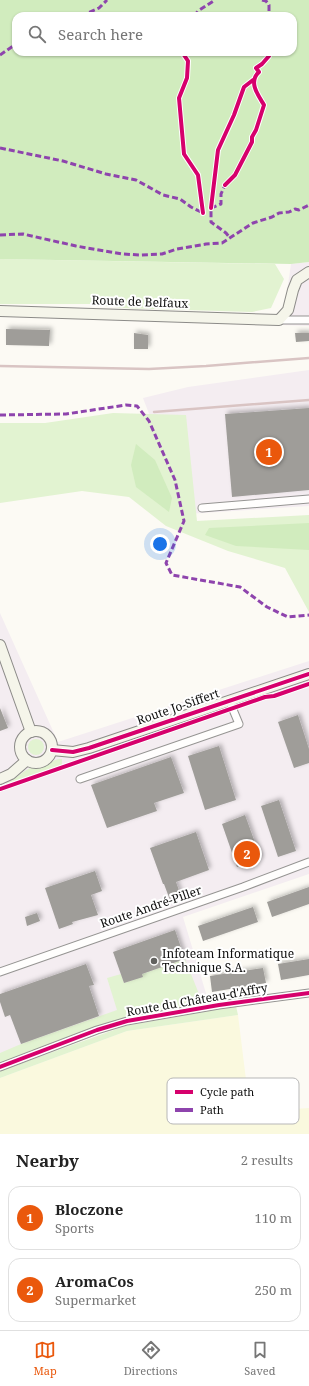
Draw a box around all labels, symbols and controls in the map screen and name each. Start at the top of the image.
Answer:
search box [12,12,297,56]
icon: search [26,23,48,45]
text: Search here [58,24,143,44]
street label: Route de Belfaux [91,291,189,312]
pin: 1 [256,437,282,467]
your location [150,534,170,554]
street label: Route Jo-Siffert [134,684,221,729]
pin: 2 [234,839,260,869]
street label: Route André-Piller [98,881,204,932]
place label: Infoteam Informatique Technique S.A. [162,945,294,976]
marker: Infoteam Informatique Technique S.A. [149,956,159,966]
street label: Route du Château-d'Affry [125,979,269,1020]
legend [167,1078,299,1124]
text: Cycle path [200,1084,254,1099]
text: Path [200,1102,224,1117]
text: Nearby [16,1149,79,1172]
text: 2 results [241,1151,293,1169]
text: Bloczone [55,1199,123,1219]
text: 1 [26,1209,34,1227]
text: 110 m [255,1209,292,1227]
text: Sports [55,1219,94,1237]
text: AromaCos [55,1271,134,1291]
text: 2 [26,1281,34,1299]
text: 250 m [255,1281,292,1299]
text: Supermarket [55,1291,136,1309]
tab: Map [33,1339,57,1378]
tab: Directions [124,1339,177,1378]
tab: Saved [244,1339,276,1378]

